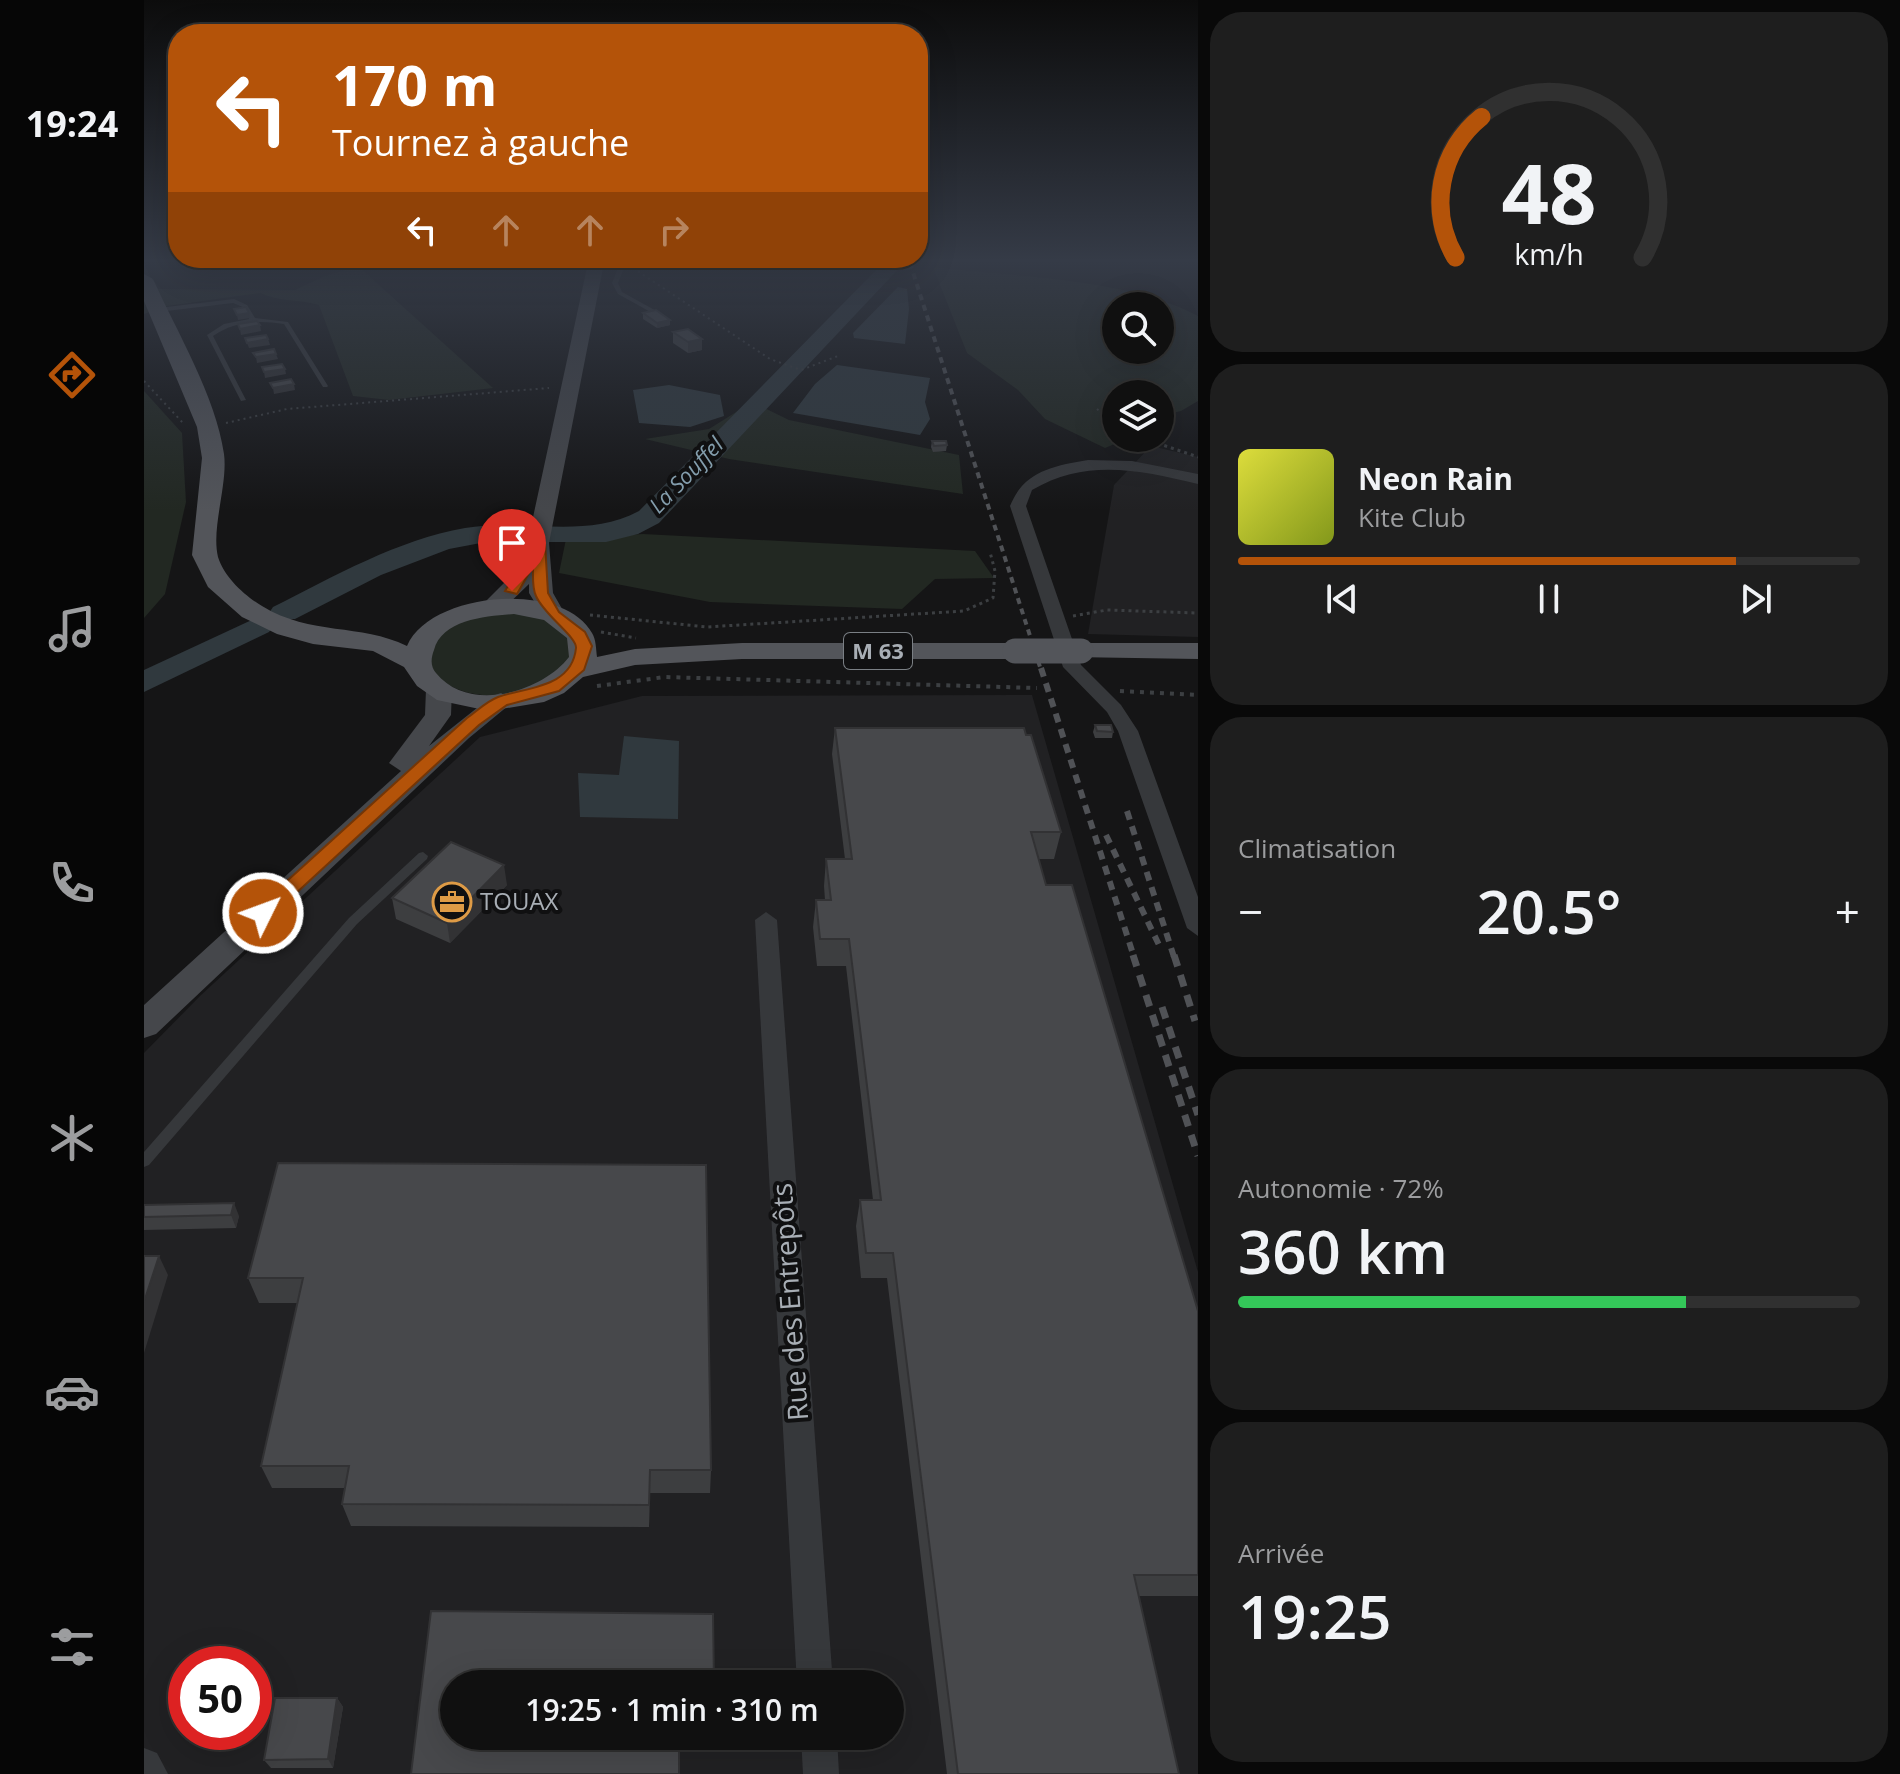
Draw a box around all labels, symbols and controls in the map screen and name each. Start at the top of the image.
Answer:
text: 170 m [332,46,498,122]
icon: left [200,56,304,160]
text: 19:24 [26,99,118,148]
text: Tournez à gauche [332,118,629,167]
text: 48 [1501,135,1597,248]
icon: left [400,208,444,252]
icon: ahead [484,208,528,252]
icon: ahead [568,208,612,252]
icon: right [652,208,696,252]
text: km/h [1514,234,1584,273]
map controls [1102,292,1174,452]
button: search [1102,292,1174,364]
icon: directions [44,347,100,403]
button: layers [1102,380,1174,452]
water label: La Souffel [641,429,729,519]
text: Neon Rain [1358,458,1513,499]
text: Kite Club [1358,499,1466,535]
pin [478,509,546,591]
icon: arrive [490,521,534,565]
icon: previous [1320,577,1364,621]
icon: pause [1527,577,1571,621]
icon: next [1734,577,1778,621]
icon: music [44,601,100,657]
road number: M 63 [844,633,912,669]
text: Climatisation [1238,830,1396,866]
icon: phone [44,855,100,911]
text: 20.5° [1476,870,1622,952]
position arrow [221,871,305,955]
office icon: TOUAX [431,881,473,923]
text: − [1238,881,1263,941]
text: + [1835,881,1860,941]
place label: TOUAX [480,884,559,917]
icon: climate [44,1110,100,1166]
text: Autonomie · 72% [1238,1170,1444,1206]
street label: Rue des Entrepôts [762,1182,816,1422]
text: 360 km [1238,1210,1448,1292]
icon: car [44,1364,100,1420]
text: Arrivée [1238,1535,1324,1571]
text: 19:25 [1238,1575,1392,1657]
icon: filters [44,1619,100,1675]
speed limit sign: 50 [168,1646,272,1750]
text: 19:25 · 1 min · 310 m [525,1689,819,1730]

